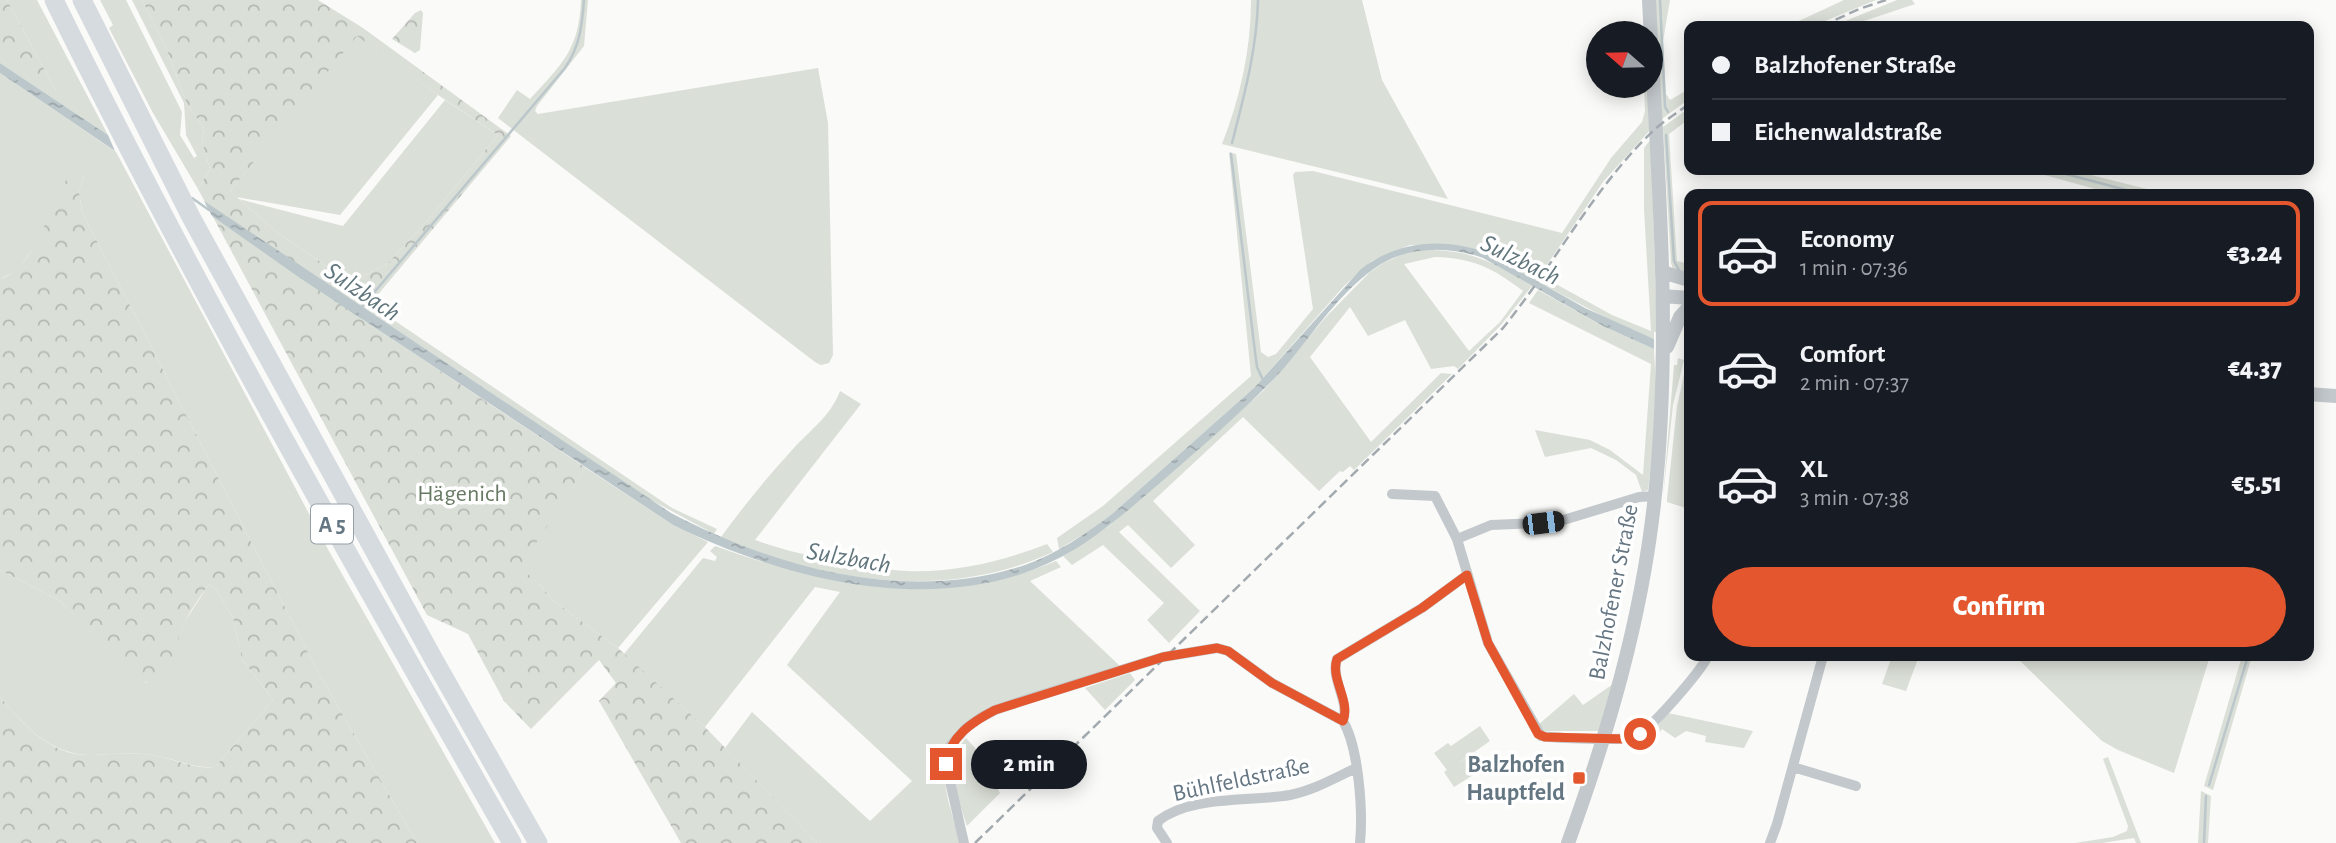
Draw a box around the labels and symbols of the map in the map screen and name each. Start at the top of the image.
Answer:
north arrow [1586,21,1662,98]
water label: Sulzbach [1477,230,1564,290]
water label: Sulzbach [320,257,405,326]
park label: Hägenich [417,482,507,506]
street label: Balzhofener Straße [1585,502,1643,682]
road number: A 5 [311,504,353,544]
car [1521,510,1566,536]
water label: Sulzbach [805,538,893,578]
route start [1624,718,1656,750]
callout: 2 min [970,740,1086,788]
route end [930,748,962,780]
place label: Balzhofen Hauptfeld [1466,753,1565,805]
street label: Bühlfeldstraße [1171,754,1312,806]
marker: Balzhofen Hauptfeld [1571,770,1587,786]

